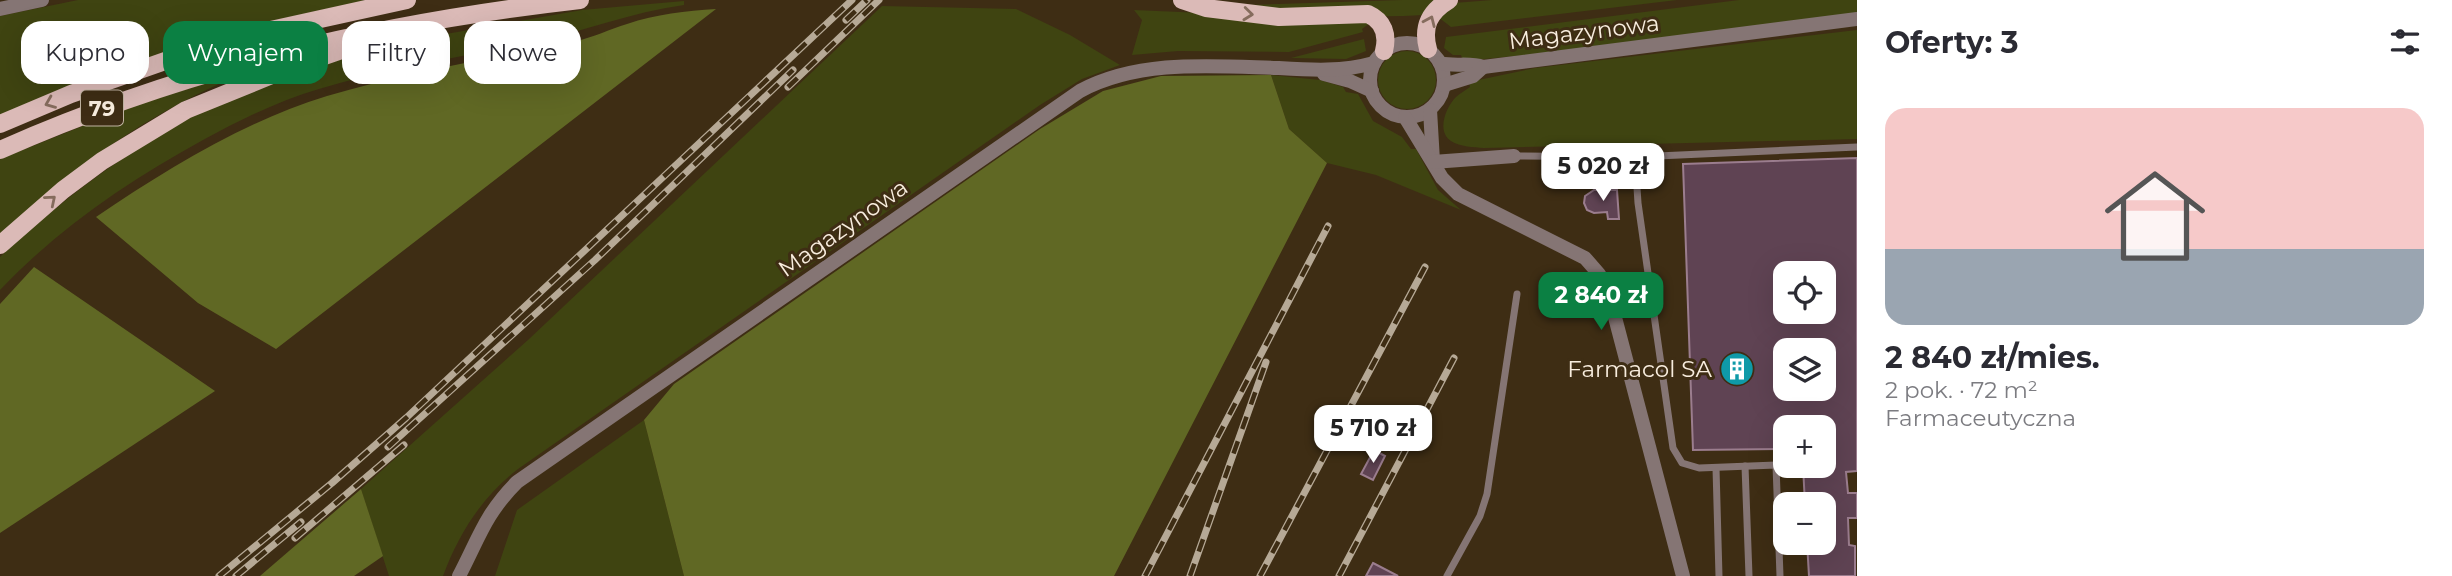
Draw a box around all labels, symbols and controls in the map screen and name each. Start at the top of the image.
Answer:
one-way arrow [1243,6,1254,21]
street label: Magazynowa [1507,9,1661,55]
one-way arrow [1422,16,1435,29]
chip: Kupno [21,21,149,84]
chip: Wynajem [163,21,328,84]
chip: Filtry [342,21,450,84]
chip: Nowe [464,21,581,84]
icon: filters [2386,23,2424,61]
text: Oferty: 3 [1885,24,2019,61]
road number: 79 [81,90,123,126]
one-way arrow [44,95,57,109]
pin: 5 020 zł [1531,144,1675,203]
text: 5 020 zł [1557,152,1649,180]
icon: home [2092,153,2218,279]
street label: Magazynowa [773,173,913,283]
one-way arrow [42,196,55,208]
map controls [1773,261,1836,555]
button: locate [1773,261,1836,324]
pin: 2 840 zł [1529,272,1673,332]
text: 2 840 zł [1554,281,1648,309]
button: layers [1773,338,1836,401]
text: 2 840 zł/mies. [1885,339,2100,376]
building icon: Farmacol SA [1718,350,1756,388]
place label: Farmacol SA [1567,355,1713,383]
text: 2 pok. · 72 m² [1885,376,2038,404]
text: Farmaceutyczna [1885,404,2076,432]
pin: 5 710 zł [1301,406,1445,465]
text: 5 710 zł [1330,414,1416,442]
button: + [1773,415,1836,478]
button: − [1773,492,1836,555]

